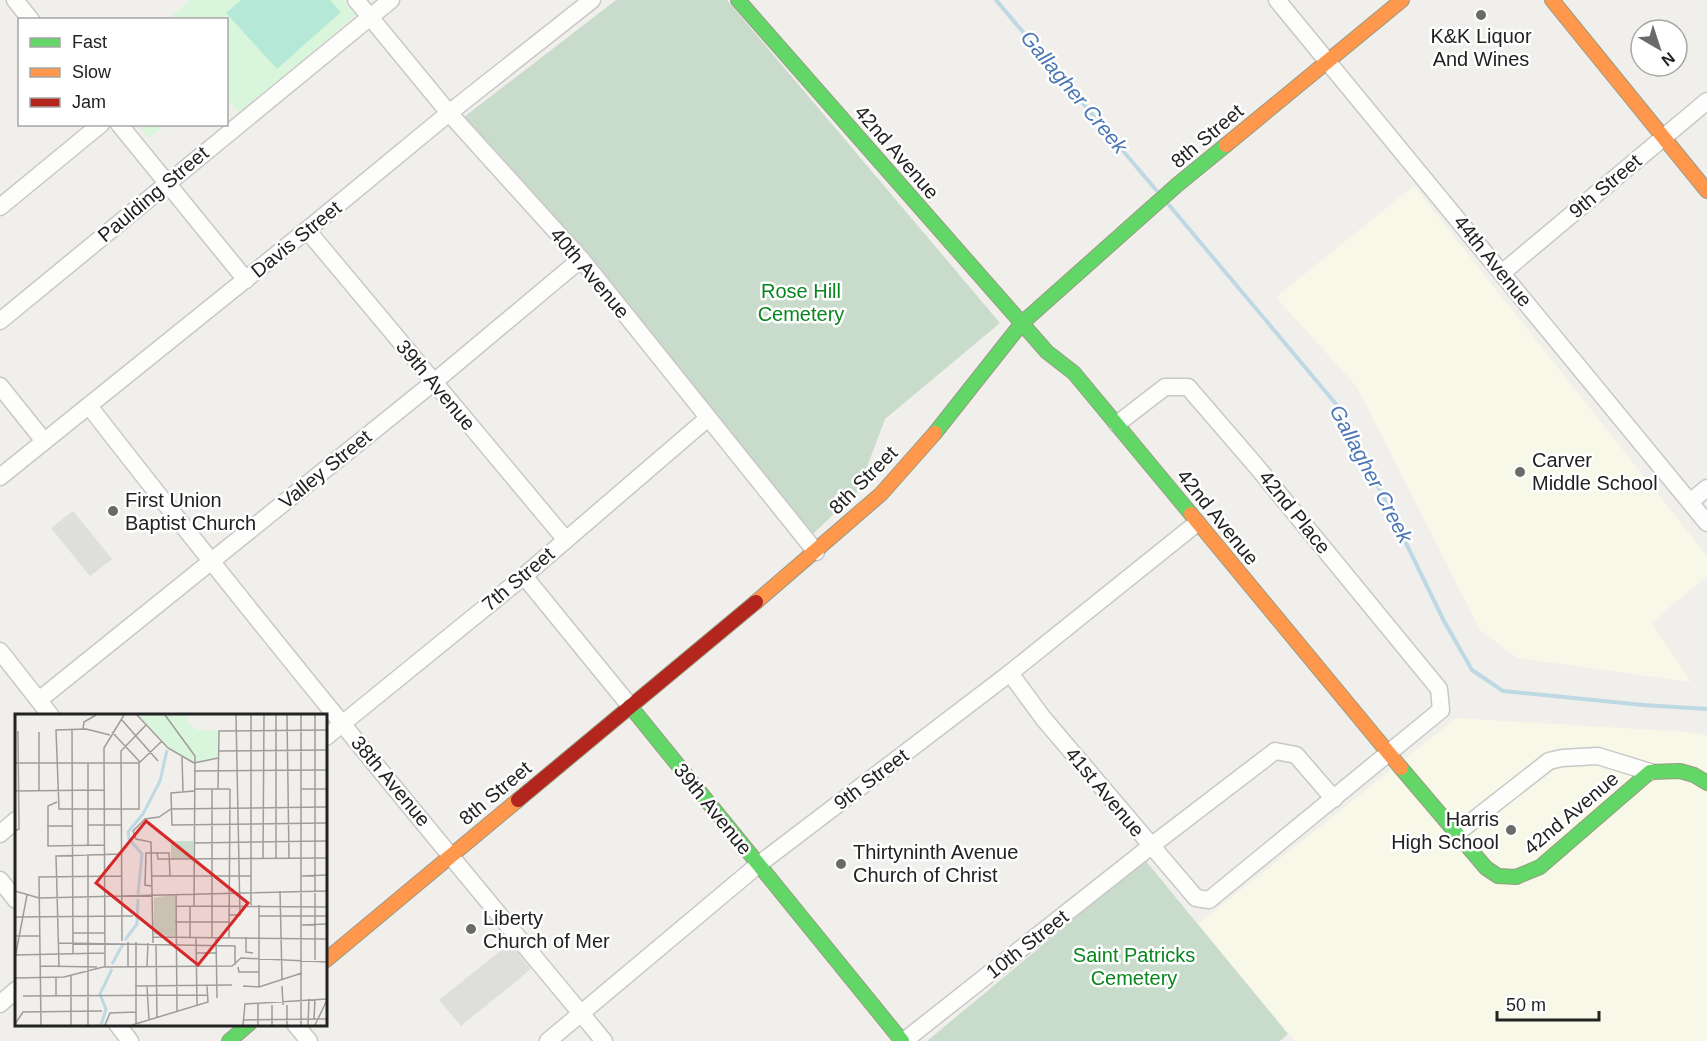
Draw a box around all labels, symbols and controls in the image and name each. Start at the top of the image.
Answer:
marker: K&K Liquor And Wines [1474,8,1488,22]
legend [18,18,228,126]
north arrow [1629,18,1689,78]
place label: K&K Liquor And Wines [1430,25,1532,70]
water label: Gallagher Creek [1016,26,1133,159]
text: Fast [72,32,107,52]
text: N [1658,49,1678,70]
text: Slow [72,62,112,82]
text: Jam [72,92,106,112]
street label: 8th Street [1167,99,1248,172]
street label: 42nd Avenue [851,101,943,203]
street label: Paulding Street [94,141,213,246]
street label: 9th Street [1565,149,1646,222]
street label: Davis Street [247,196,346,282]
street label: 44th Avenue [1450,211,1536,311]
street label: 40th Avenue [546,223,634,323]
park label: Rose Hill Cemetery [758,280,844,325]
street label: 39th Avenue [392,335,480,435]
water label: Gallagher Creek [1325,401,1418,548]
street label: Valley Street [275,425,376,513]
street label: 8th Street [825,441,902,518]
place label: Carver Middle School [1532,449,1658,494]
street label: 42nd Avenue [1173,465,1263,569]
marker: Carver Middle School [1513,465,1527,479]
street label: 42nd Place [1255,466,1335,558]
place label: First Union Baptist Church [125,489,256,534]
marker: First Union Baptist Church [106,504,120,518]
street label: 7th Street [478,542,559,615]
inset map [15,714,327,1026]
street label: 38th Avenue [347,731,435,831]
street label: 41st Avenue [1061,743,1149,841]
street label: 9th Street [830,744,913,814]
street label: 8th Street [455,756,536,829]
street label: 39th Avenue [670,759,756,859]
street label: 42nd Avenue [1519,767,1623,859]
place label: Harris High School [1391,808,1499,853]
marker: Harris High School [1504,823,1518,837]
place label: Thirtyninth Avenue Church of Christ [853,841,1018,886]
marker: Thirtyninth Avenue Church of Christ [834,857,848,871]
street label: 10th Street [982,905,1073,983]
place label: Liberty Church of Mer [483,907,610,952]
marker: Liberty Church of Mer [464,922,478,936]
park label: Saint Patricks Cemetery [1073,944,1195,989]
scale bar [1497,984,1599,1022]
text: 50 m [1506,995,1546,1015]

